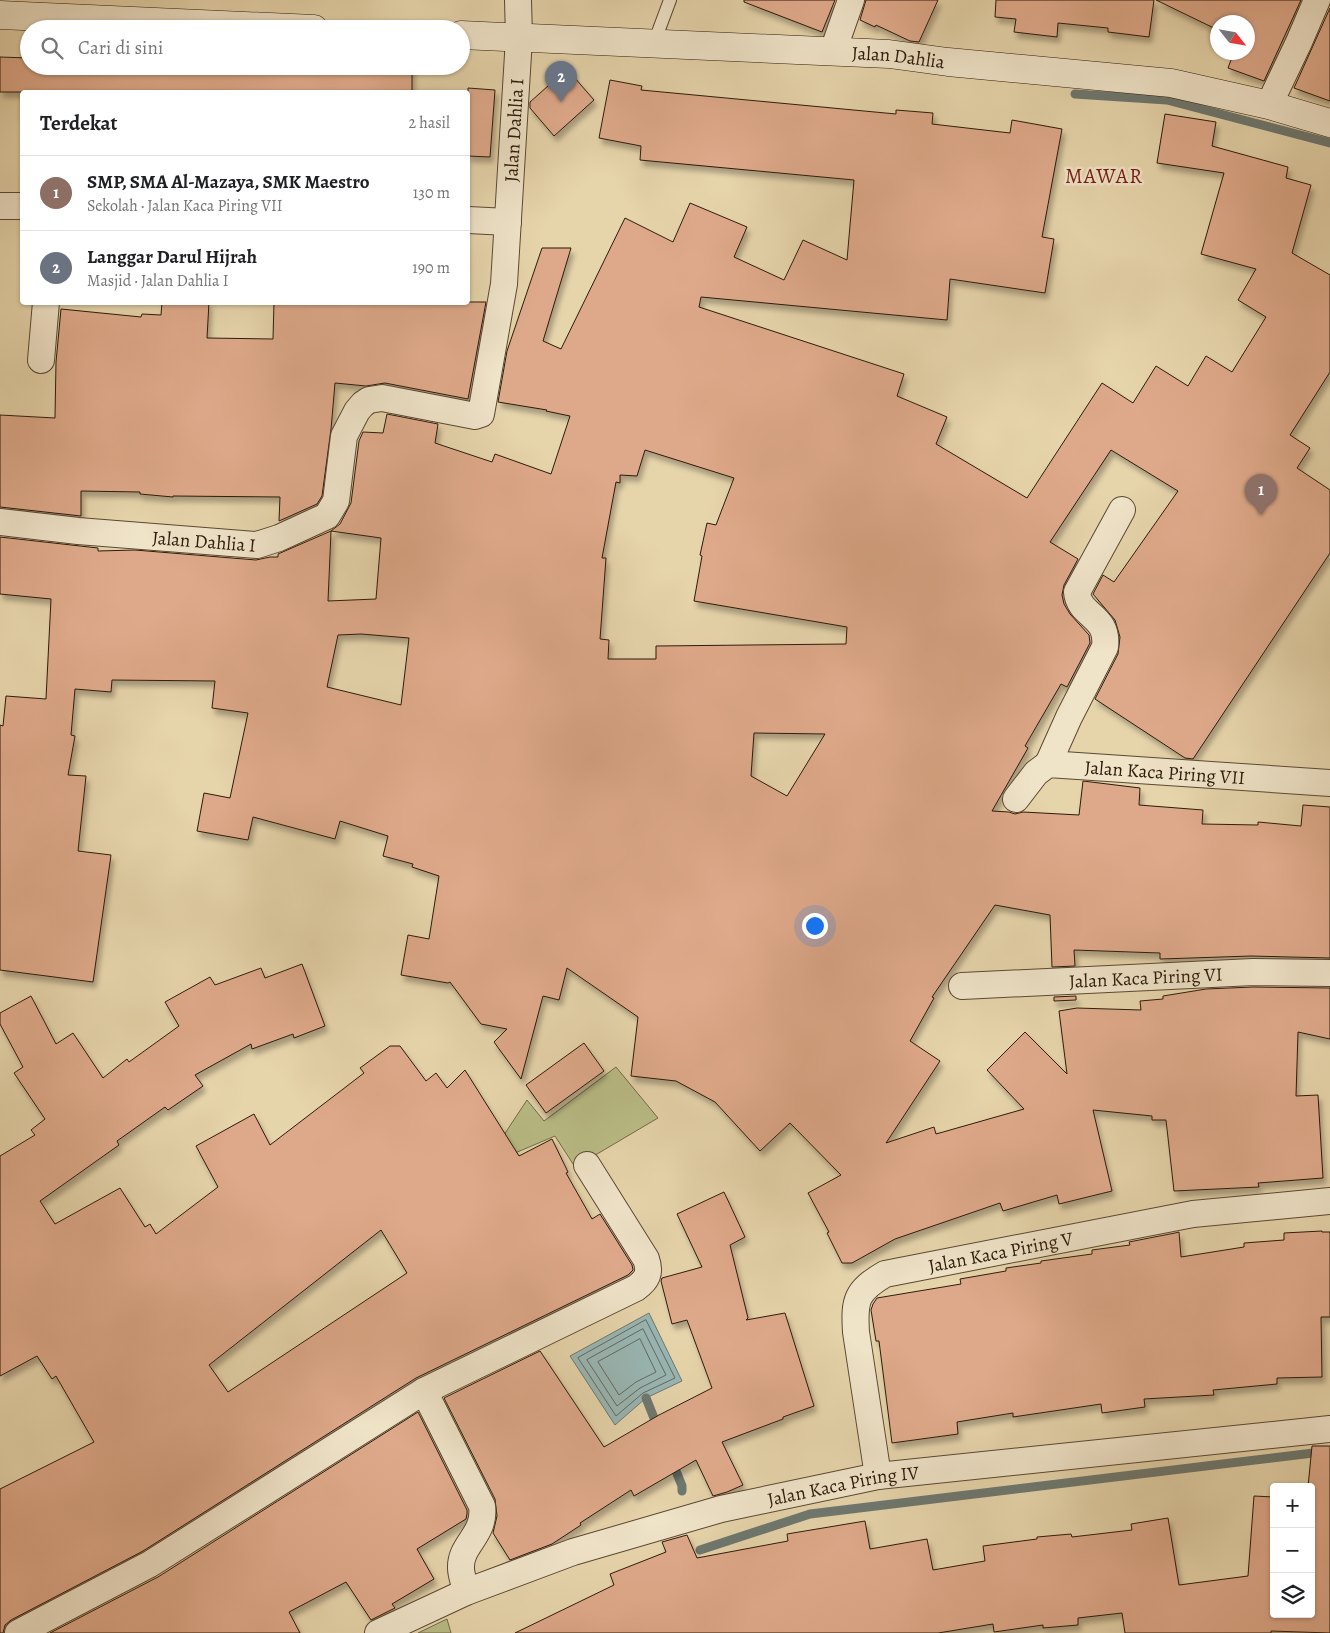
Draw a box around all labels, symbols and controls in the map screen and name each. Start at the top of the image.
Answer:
north arrow [1210,15,1255,60]
search box [20,20,470,75]
icon: search [38,34,66,62]
text: Cari di sini [78,35,163,61]
street label: Jalan Dahlia [851,40,947,75]
pin: 2 [545,61,577,102]
street label: Jalan Dahlia I [498,77,531,183]
text: Terdekat [40,109,118,137]
text: 2 hasil [408,112,450,134]
district label: MAWAR [1065,162,1143,190]
text: SMP, SMA Al-Mazaya, SMK Maestro [87,169,370,195]
text: 1 [53,182,59,204]
text: 130 m [413,182,450,204]
text: Sekolah · Jalan Kaca Piring VII [87,195,283,217]
text: Langgar Darul Hijrah [87,244,257,270]
text: 2 [52,257,60,279]
text: 190 m [412,257,450,279]
text: Masjid · Jalan Dahlia I [87,270,228,292]
pin: 1 [1245,474,1277,515]
street label: Jalan Dahlia I [151,525,257,559]
street label: Jalan Kaca Piring VII [1084,755,1246,791]
your location [802,913,828,939]
street label: Jalan Kaca Piring VI [1068,961,1223,995]
street label: Jalan Kaca Piring V [926,1226,1076,1279]
street label: Jalan Kaca Piring IV [765,1460,921,1513]
map controls [1270,1483,1315,1618]
button: + [1270,1483,1315,1528]
button: − [1270,1528,1315,1573]
button: layers [1270,1573,1315,1618]

